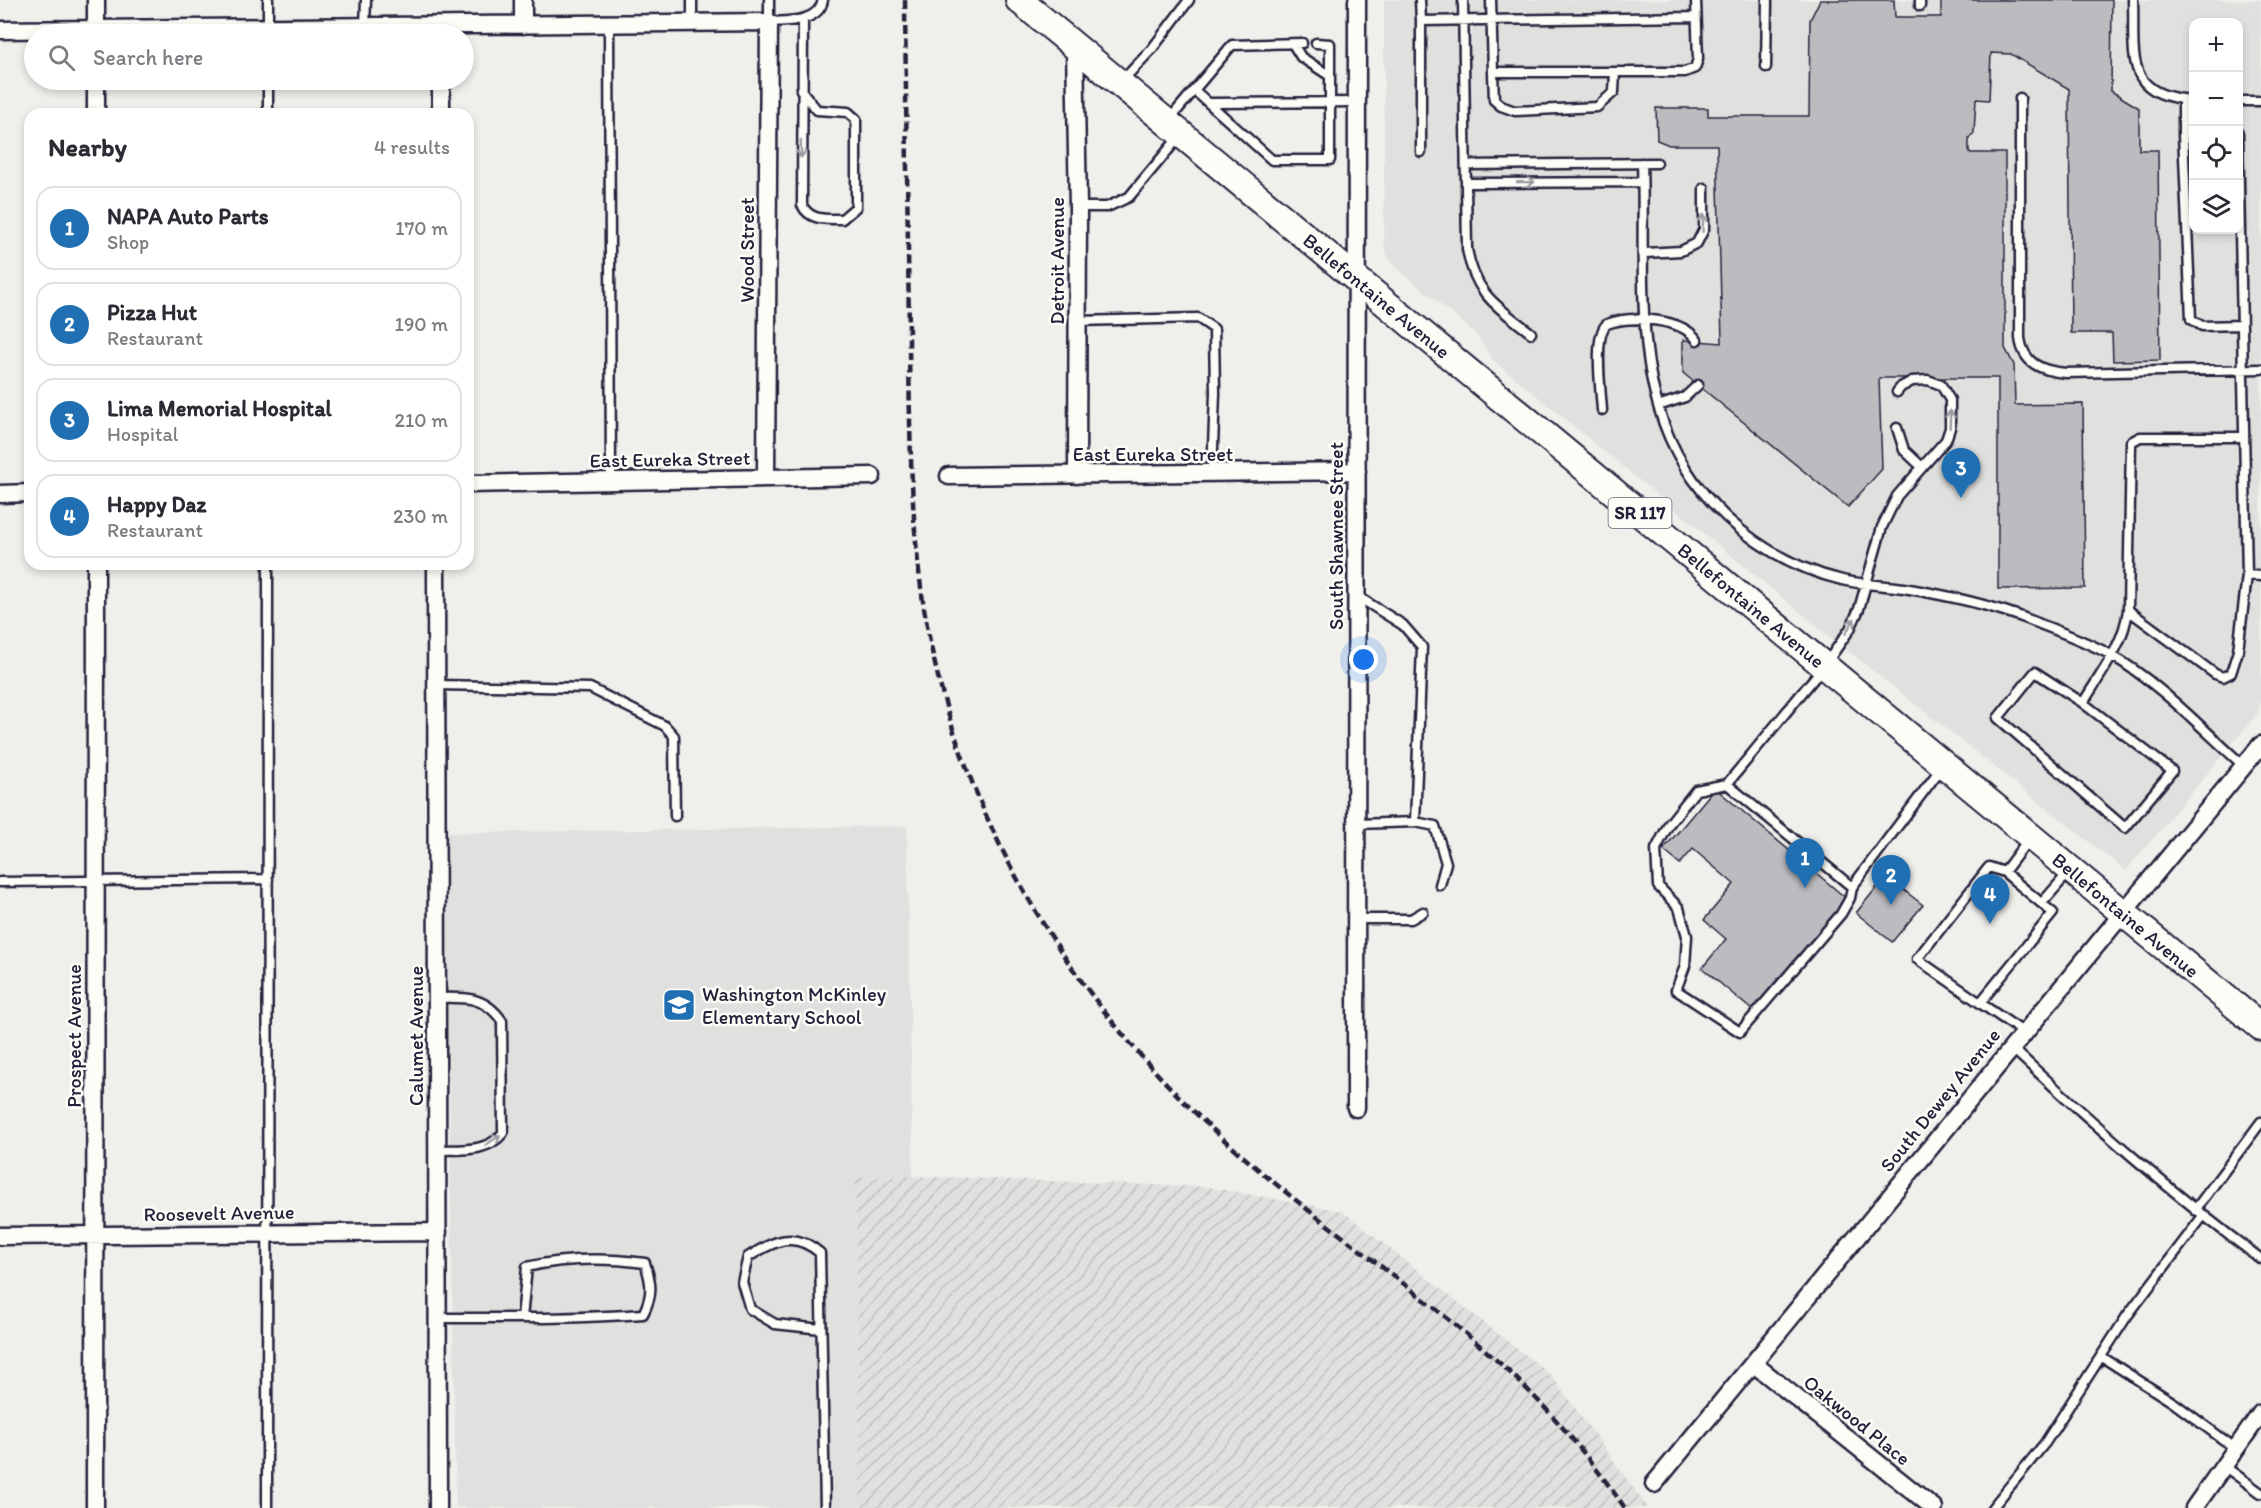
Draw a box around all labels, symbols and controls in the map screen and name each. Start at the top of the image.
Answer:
map controls [2189,18,2243,234]
button: + [2189,18,2243,72]
search box [24,24,474,90]
icon: search [45,41,78,74]
text: Search here [93,44,203,71]
button: − [2189,72,2243,126]
button: locate [2189,126,2243,180]
text: Nearby [48,131,127,163]
text: 4 results [374,135,450,159]
one-way arrow [795,138,807,158]
one-way arrow [1516,176,1536,187]
button: layers [2189,180,2243,234]
street label: Wood Street [735,197,759,303]
street label: Detroit Avenue [1045,197,1069,325]
text: NAPA Auto Parts [107,203,269,230]
one-way arrow [1698,213,1709,233]
text: 1 [65,216,74,240]
text: 170 m [395,216,448,240]
street label: Bellefontaine Avenue [1298,228,1455,363]
text: Shop [107,230,149,254]
text: Pizza Hut [107,299,197,326]
text: 2 [64,312,75,336]
text: 190 m [395,312,448,336]
text: Restaurant [107,326,203,350]
text: Lima Memorial Hospital [107,395,332,422]
text: 3 [64,408,75,432]
text: 210 m [395,408,448,432]
one-way arrow [1945,410,1956,429]
text: Hospital [107,422,179,446]
street label: South Shawnee Street [1324,441,1348,630]
street label: East Eureka Street [1073,442,1233,466]
street label: East Eureka Street [589,446,751,472]
pin: 3 [1942,448,1980,498]
text: Happy Daz [107,491,206,518]
road number: SR 117 [1608,498,1672,528]
text: 4 [63,504,76,528]
text: 230 m [393,504,448,528]
text: Restaurant [107,518,203,542]
street label: Bellefontaine Avenue [1673,538,1829,673]
one-way arrow [1844,618,1856,635]
your location [1349,645,1378,674]
pin: 1 [1786,838,1824,888]
street label: Bellefontaine Avenue [2047,847,2204,983]
pin: 2 [1872,856,1910,905]
pin: 4 [1970,874,2010,924]
street label: Prospect Avenue [62,964,86,1108]
street label: Calumet Avenue [404,966,428,1106]
place label: Washington McKinley Elementary School [702,982,887,1029]
school or university icon: Washington McKinley Elementary School [661,987,697,1023]
street label: South Dewey Avenue [1875,1023,2005,1177]
one-way arrow [485,1134,502,1147]
street label: Roosevelt Avenue [143,1200,295,1226]
street label: Oakwood Place [1799,1370,1915,1470]

